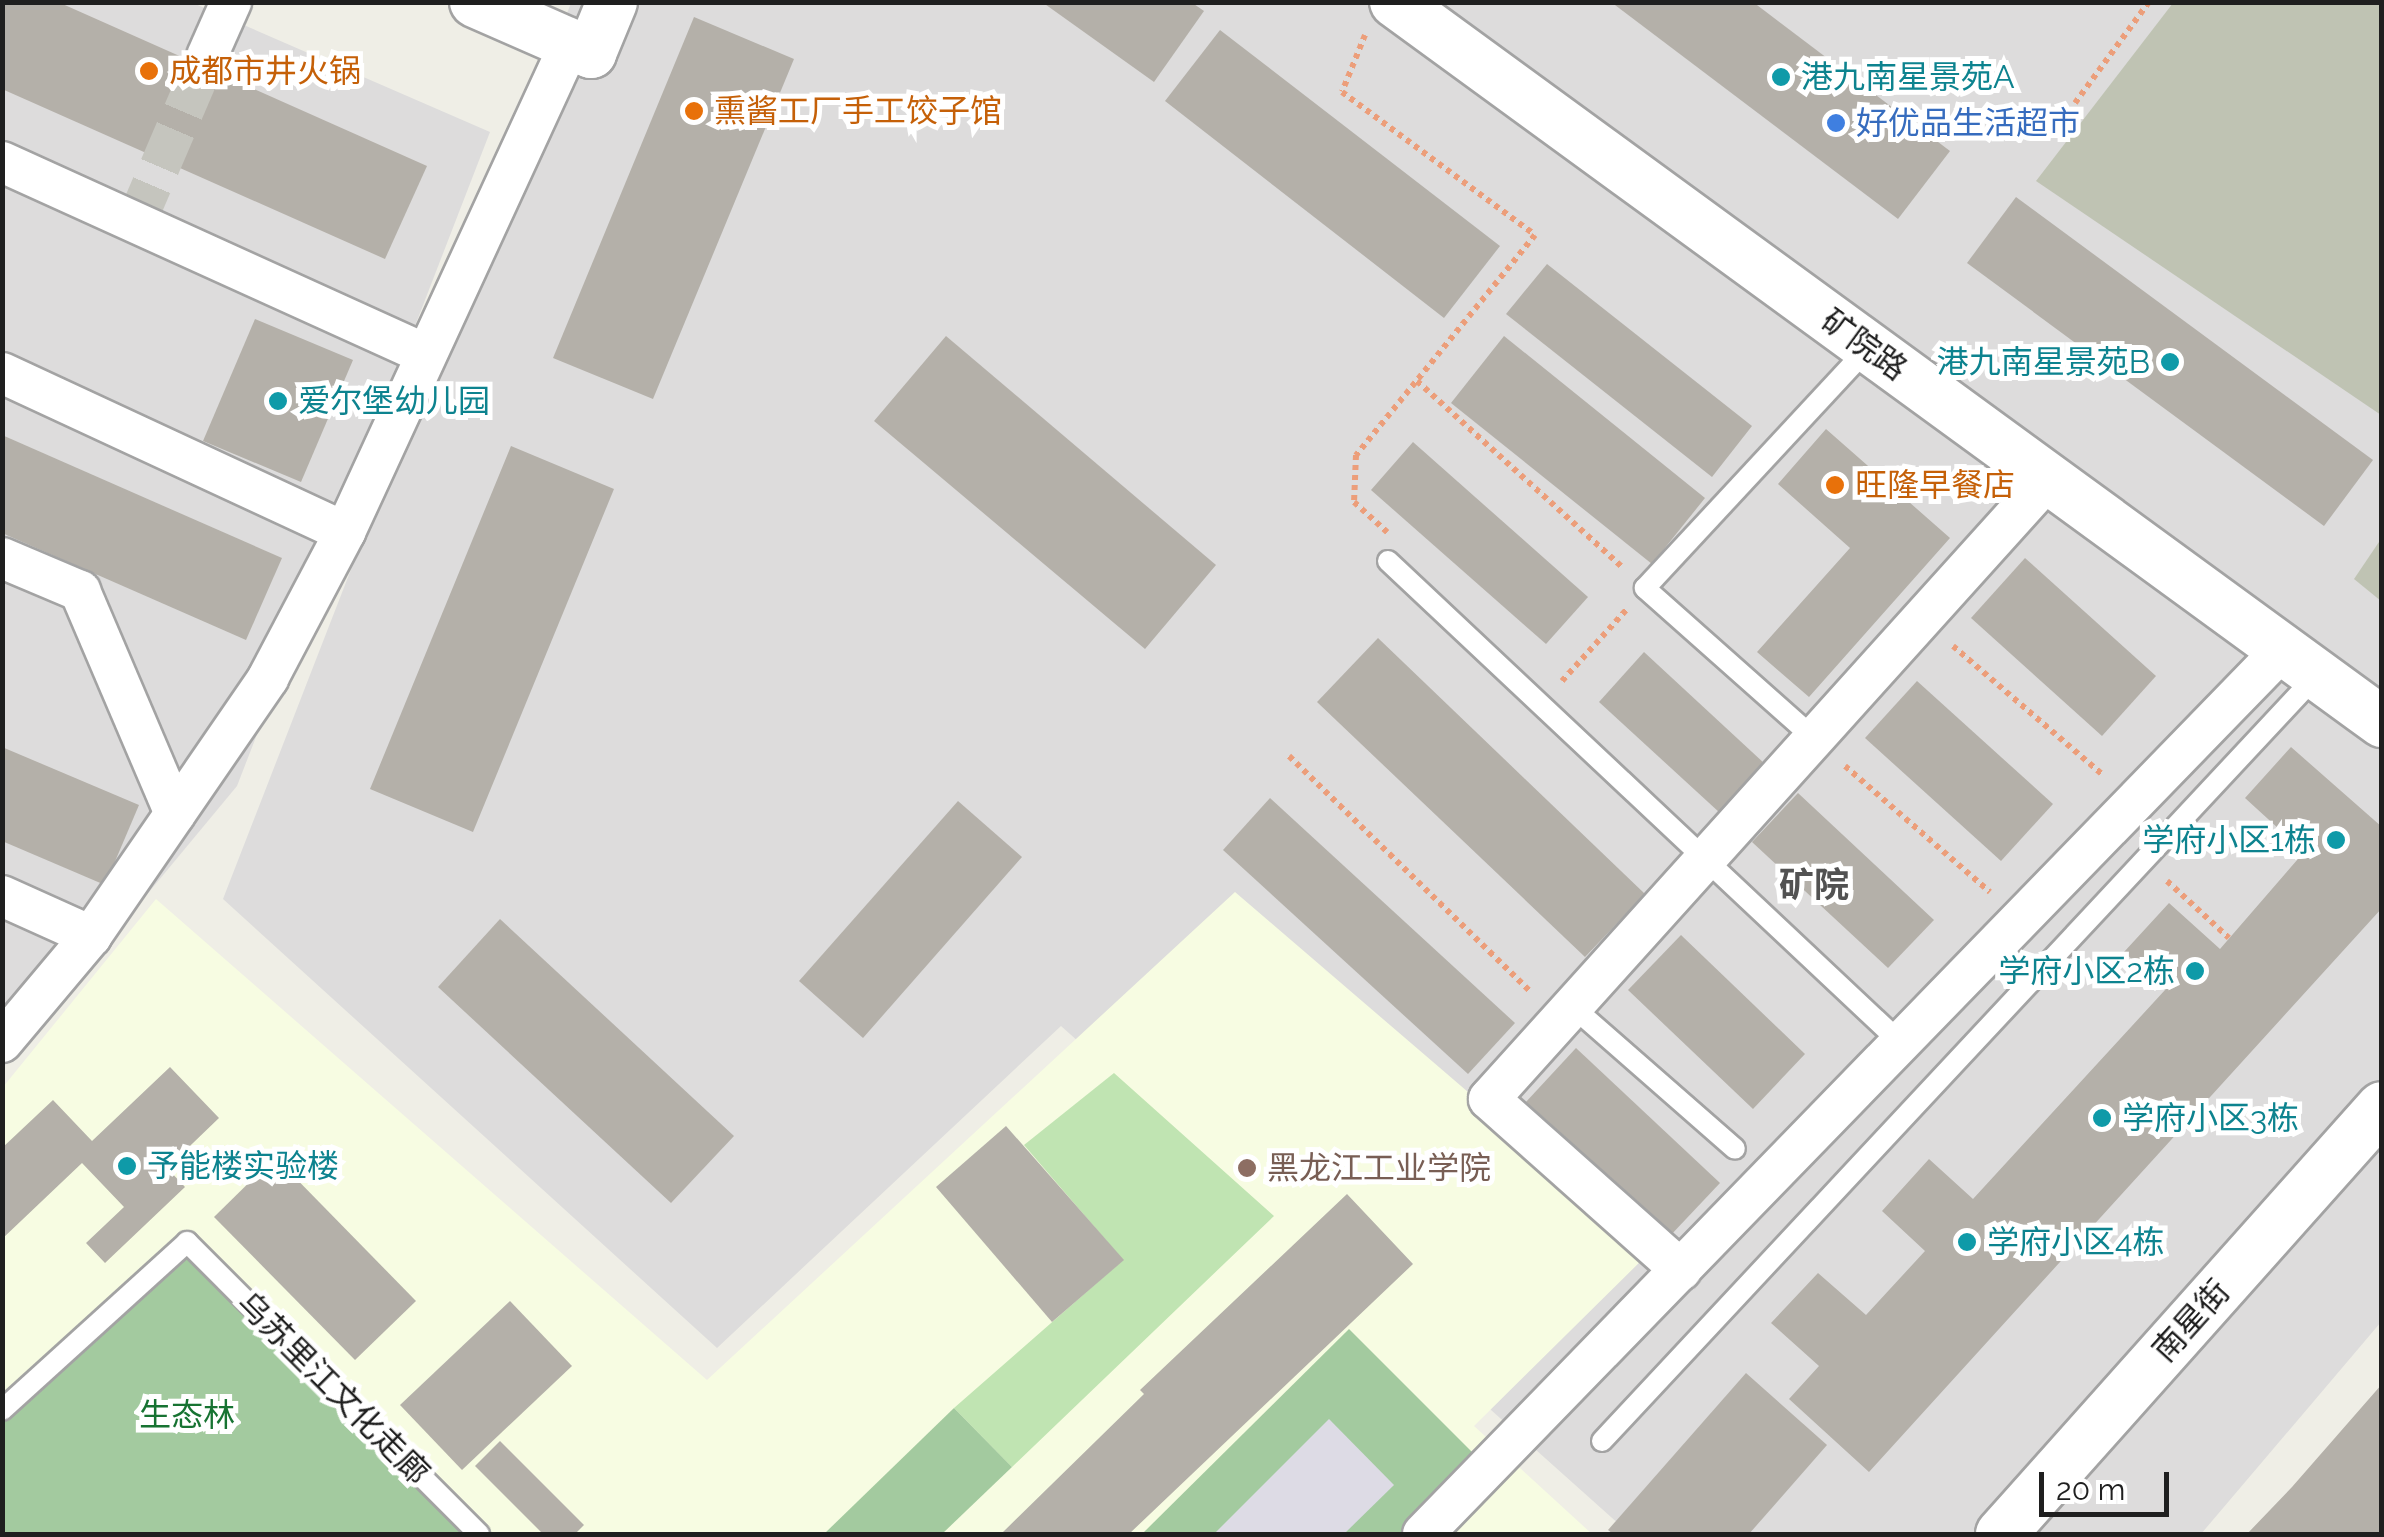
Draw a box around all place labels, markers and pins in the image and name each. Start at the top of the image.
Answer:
place label: 成都市井火锅 [169,52,361,90]
place label: 港九南星景苑A [1801,58,2015,96]
marker: 成都市井火锅 [138,60,160,82]
marker: 港九南星景苑A [1770,66,1792,88]
place label: 熏酱工厂手工饺子馆 [714,92,1002,130]
marker: 熏酱工厂手工饺子馆 [683,100,705,122]
place label: 好优品生活超市 [1856,104,2080,142]
marker: 好优品生活超市 [1825,112,1847,134]
place label: 港九南星景苑B [1937,343,2150,381]
marker: 港九南星景苑B [2159,351,2181,373]
place label: 爱尔堡幼儿园 [298,382,490,420]
marker: 爱尔堡幼儿园 [267,390,289,412]
place label: 旺隆早餐店 [1855,466,2015,504]
marker: 旺隆早餐店 [1824,474,1846,496]
place label: 学府小区1栋 [2142,821,2316,859]
marker: 学府小区1栋 [2325,829,2347,851]
place label: 学府小区2栋 [1998,952,2175,990]
marker: 学府小区2栋 [2184,960,2206,982]
place label: 学府小区3栋 [2122,1099,2299,1137]
marker: 学府小区3栋 [2091,1107,2113,1129]
place label: 予能楼实验楼 [147,1147,339,1185]
place label: 黑龙江工业学院 [1267,1149,1491,1187]
marker: 予能楼实验楼 [116,1155,138,1177]
marker: 黑龙江工业学院 [1236,1157,1258,1179]
place label: 学府小区4栋 [1987,1223,2164,1261]
marker: 学府小区4栋 [1956,1231,1978,1253]

